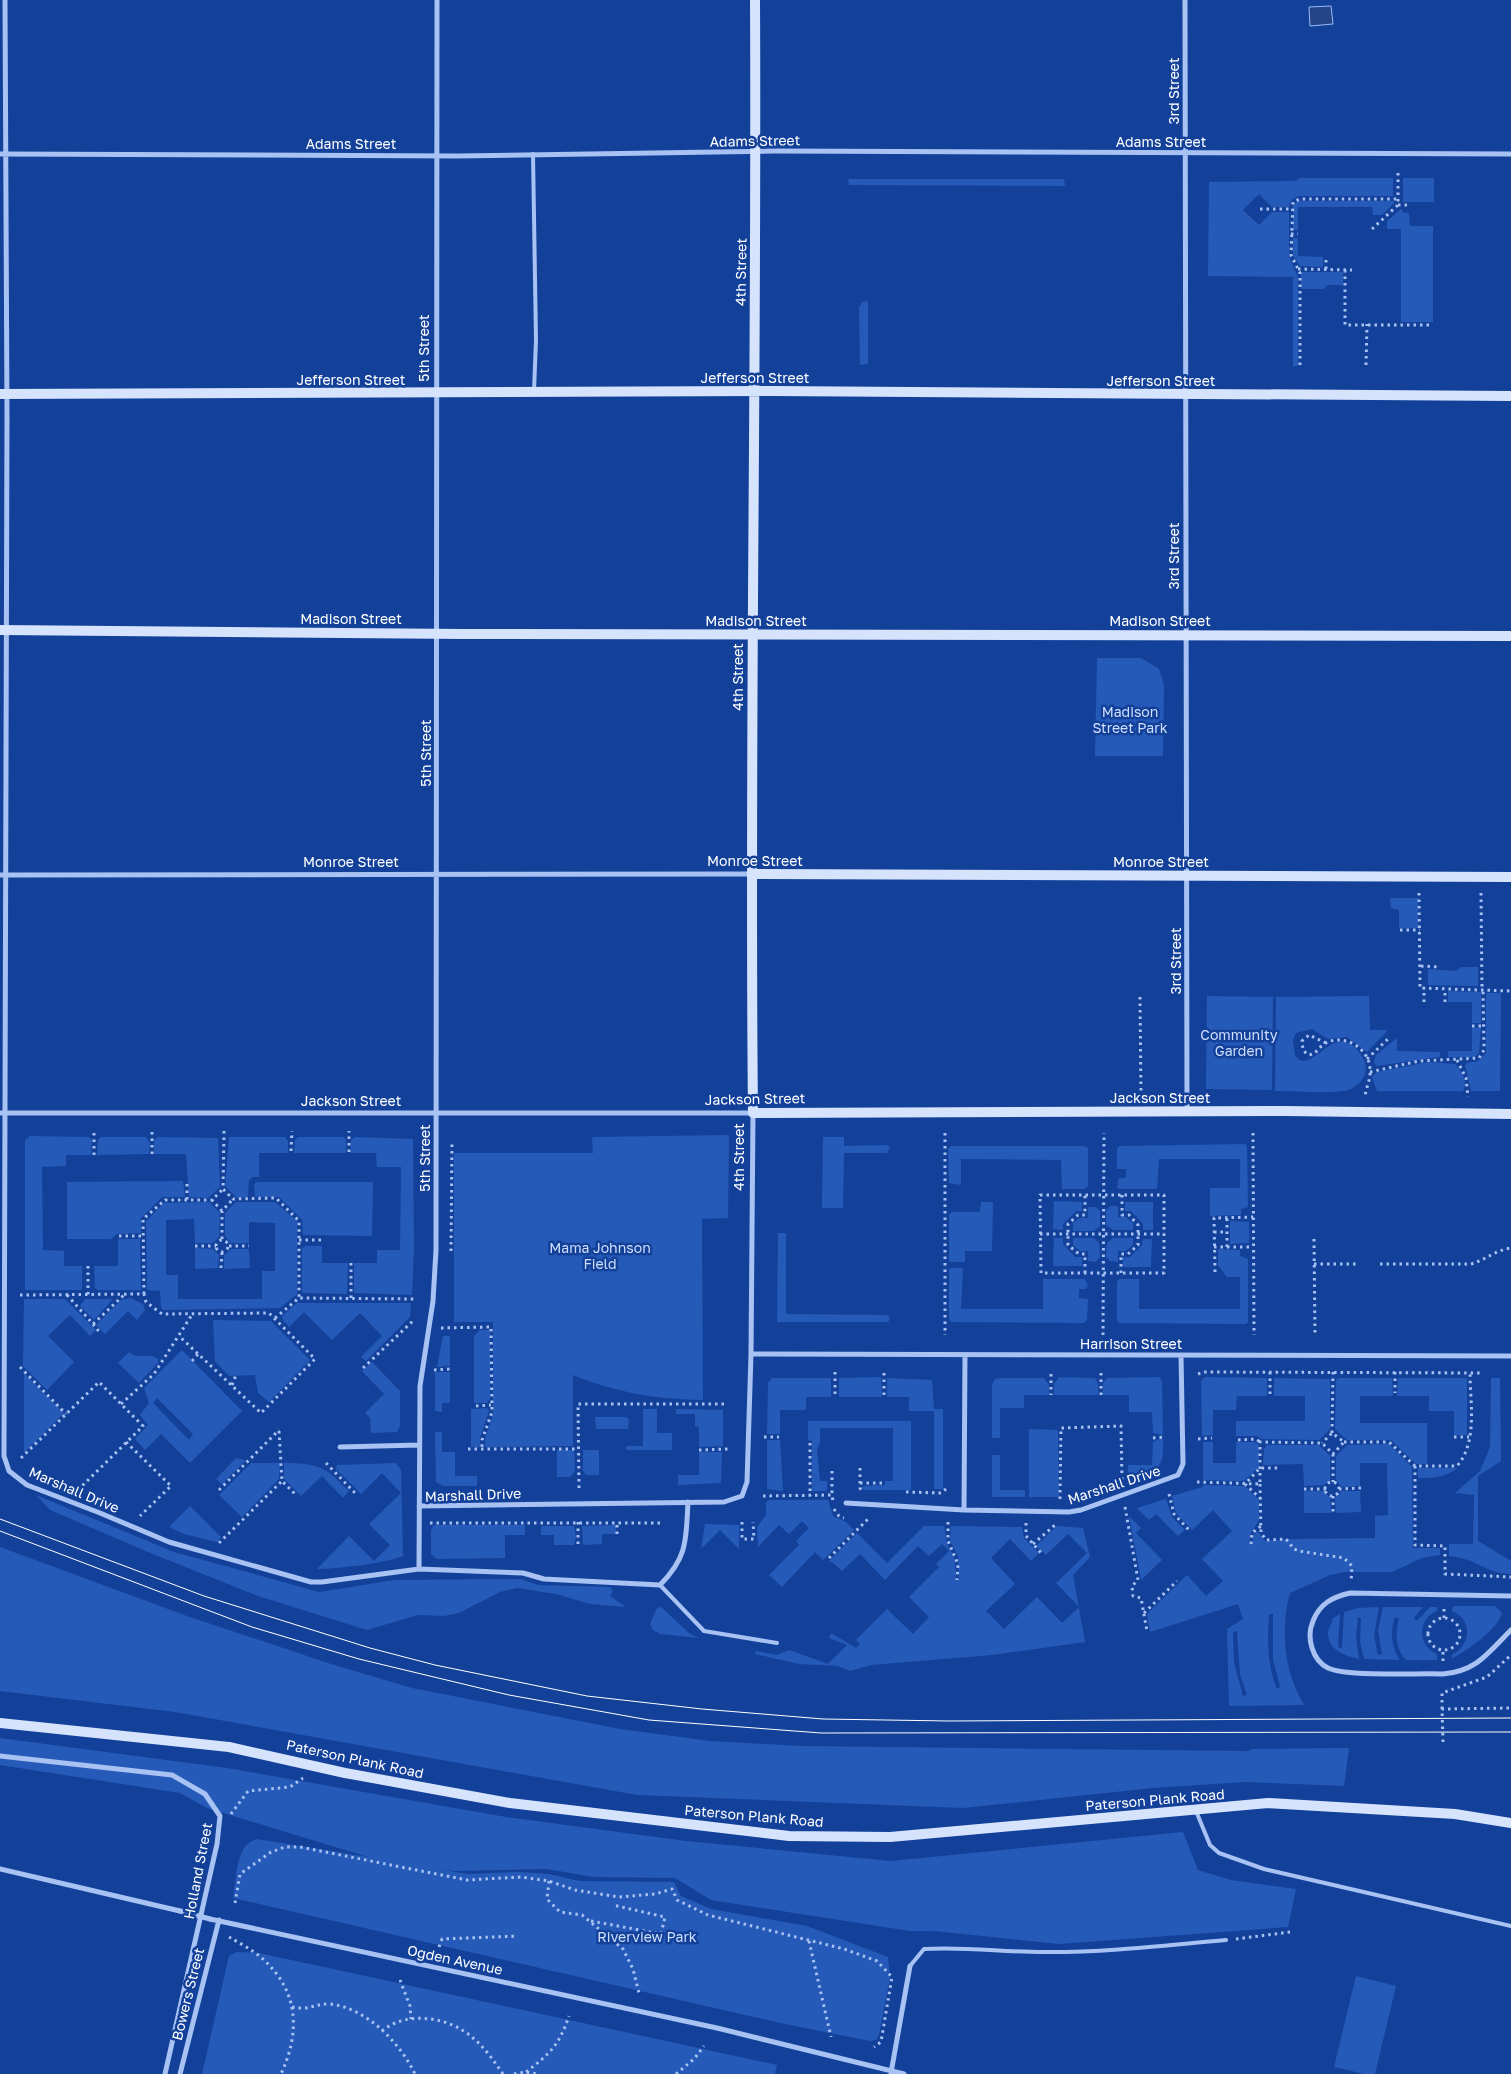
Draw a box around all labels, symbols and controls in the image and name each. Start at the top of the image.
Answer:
street label: 3rd Street [1165,57,1182,125]
street label: Adams Street [710,131,800,150]
street label: Adams Street [1116,133,1206,150]
street label: Adams Street [306,135,396,152]
street label: 4th Street [731,238,750,306]
street label: 5th Street [415,314,432,382]
street label: Jefferson Street [701,369,809,386]
street label: Jefferson Street [297,371,405,388]
street label: Jefferson Street [1107,372,1215,389]
street label: 3rd Street [1165,522,1182,590]
street label: Madison Street [300,610,402,627]
street label: Madison Street [705,612,807,629]
street label: Madison Street [1109,612,1211,629]
street label: 4th Street [729,643,746,711]
park label: Madison Street Park [1092,703,1168,736]
street label: 5th Street [417,719,434,787]
street label: Monroe Street [707,852,803,869]
street label: Monroe Street [303,853,399,870]
street label: Monroe Street [1113,853,1209,870]
street label: 3rd Street [1167,927,1184,995]
park label: Community Garden [1200,1026,1278,1059]
street label: Jackson Street [705,1089,805,1108]
street label: Jackson Street [1110,1089,1210,1106]
street label: Jackson Street [301,1092,401,1109]
street label: 4th Street [730,1123,747,1191]
street label: 5th Street [416,1124,433,1192]
park label: Mama Johnson Field [549,1239,651,1272]
street label: Harrison Street [1080,1335,1182,1352]
street label: Marshall Drive [1065,1462,1162,1508]
street label: Marshall Drive [26,1463,122,1516]
street label: Marshall Drive [424,1484,522,1505]
street label: Paterson Plank Road [285,1736,425,1781]
street label: Paterson Plank Road [1085,1785,1225,1814]
street label: Paterson Plank Road [684,1801,824,1830]
street label: Holland Street [180,1821,215,1921]
park label: Riverview Park [597,1928,697,1945]
street label: Ogden Avenue [406,1941,504,1978]
street label: Bowers Street [168,1946,207,2042]

